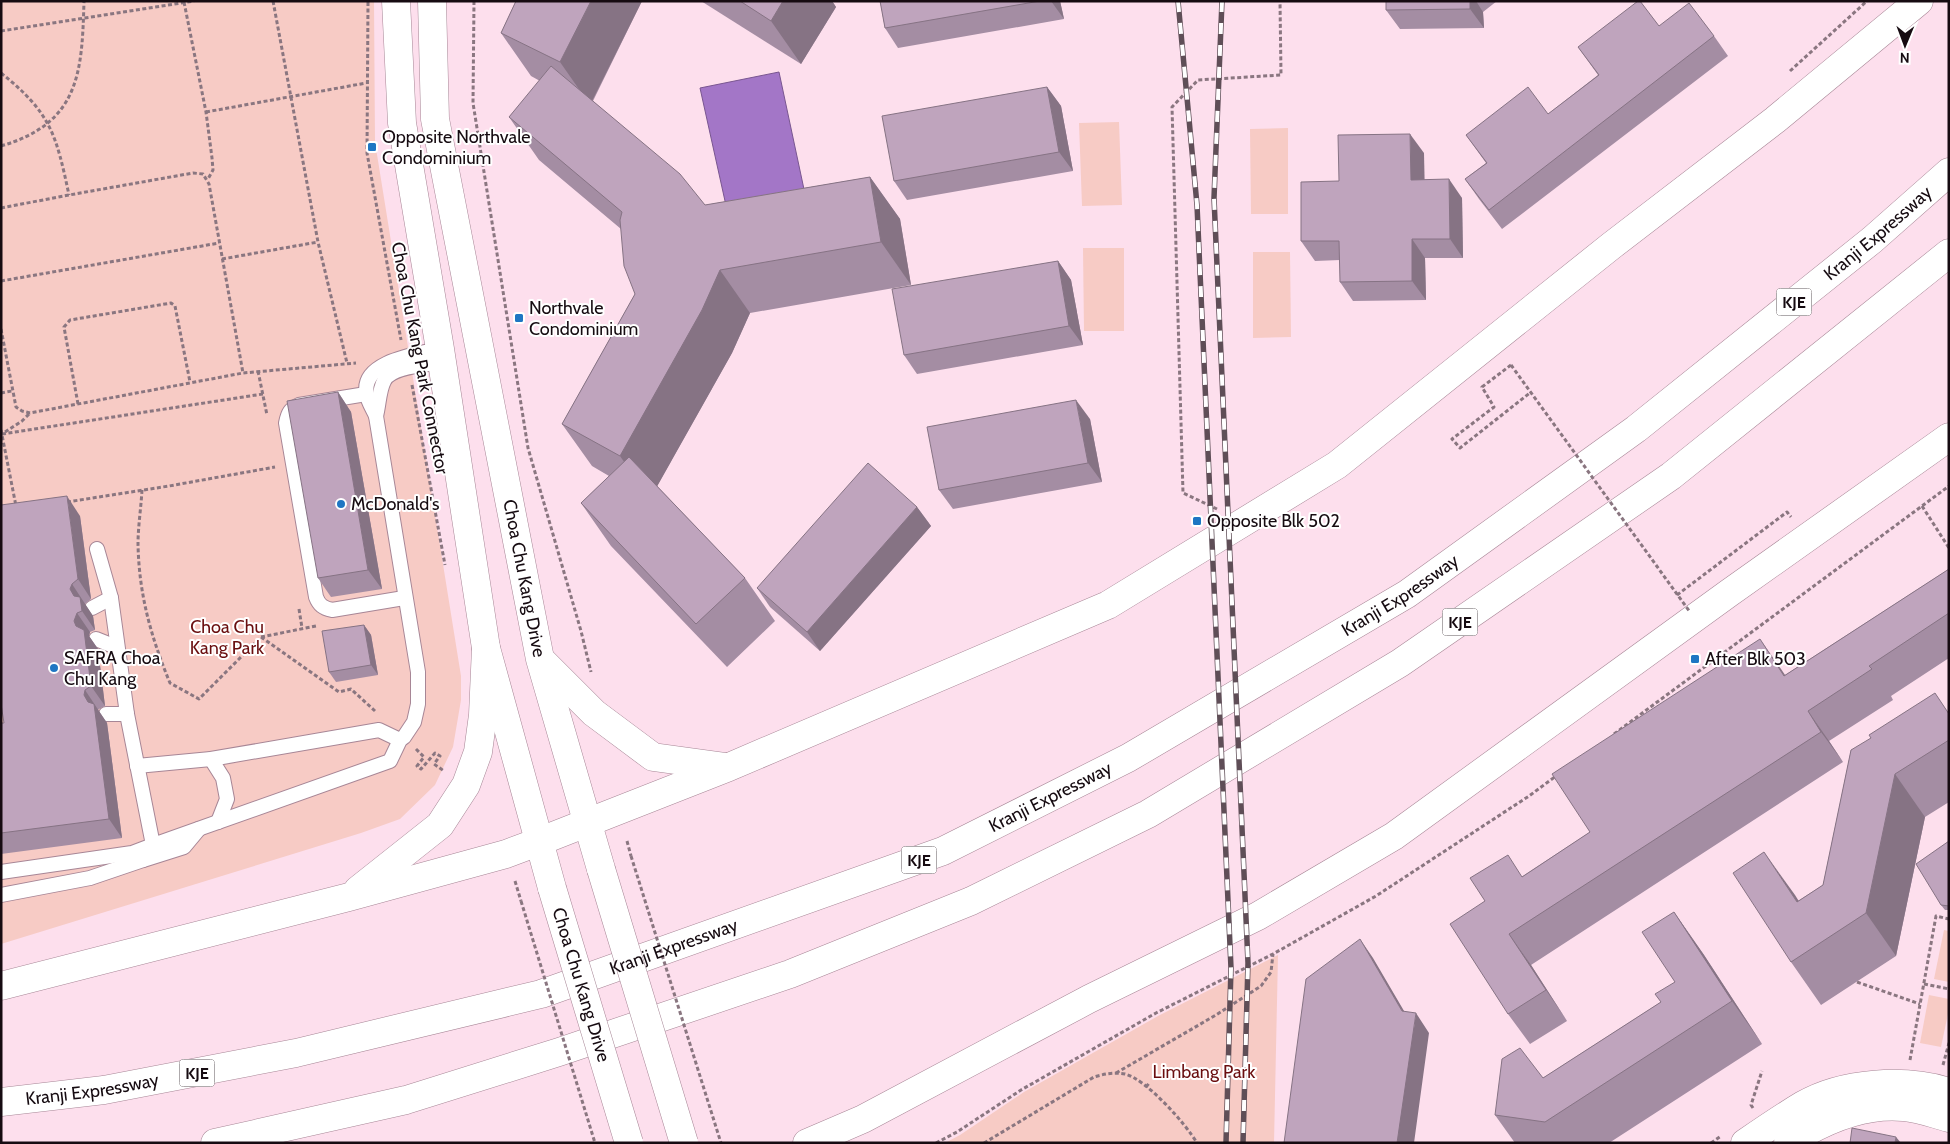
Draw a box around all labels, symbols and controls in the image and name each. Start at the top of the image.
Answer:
north arrow [1880,20,1930,70]
text: N [1900,49,1910,67]
place label: Opposite Northvale Condominium [382,126,531,169]
marker: Opposite Northvale Condominium [366,141,378,153]
street label: Kranji Expressway [1819,181,1936,285]
street label: Choa Chu Kang Park Connector [387,240,453,476]
road number: KJE [1776,288,1812,316]
place label: Northvale Condominium [529,297,638,340]
marker: Northvale Condominium [513,312,525,324]
place label: McDonald's [351,493,439,515]
marker: McDonald's [335,498,347,510]
street label: Choa Chu Kang Drive [498,498,550,659]
place label: Opposite Blk 502 [1207,510,1340,532]
marker: Opposite Blk 502 [1191,515,1203,527]
street label: Kranji Expressway [1338,550,1463,641]
road number: KJE [1442,608,1478,636]
park label: Choa Chu Kang Park [190,616,265,659]
place label: SAFRA Choa Chu Kang [64,647,161,690]
place label: After Blk 503 [1705,648,1806,670]
marker: After Blk 503 [1689,653,1701,665]
marker: SAFRA Choa Chu Kang [48,662,60,674]
street label: Kranji Expressway [985,757,1115,837]
road number: KJE [902,846,936,874]
street label: Choa Chu Kang Drive [548,905,615,1065]
street label: Kranji Expressway [606,914,741,980]
road number: KJE [180,1060,214,1086]
park label: Limbang Park [1153,1061,1256,1083]
street label: Kranji Expressway [24,1069,161,1110]

